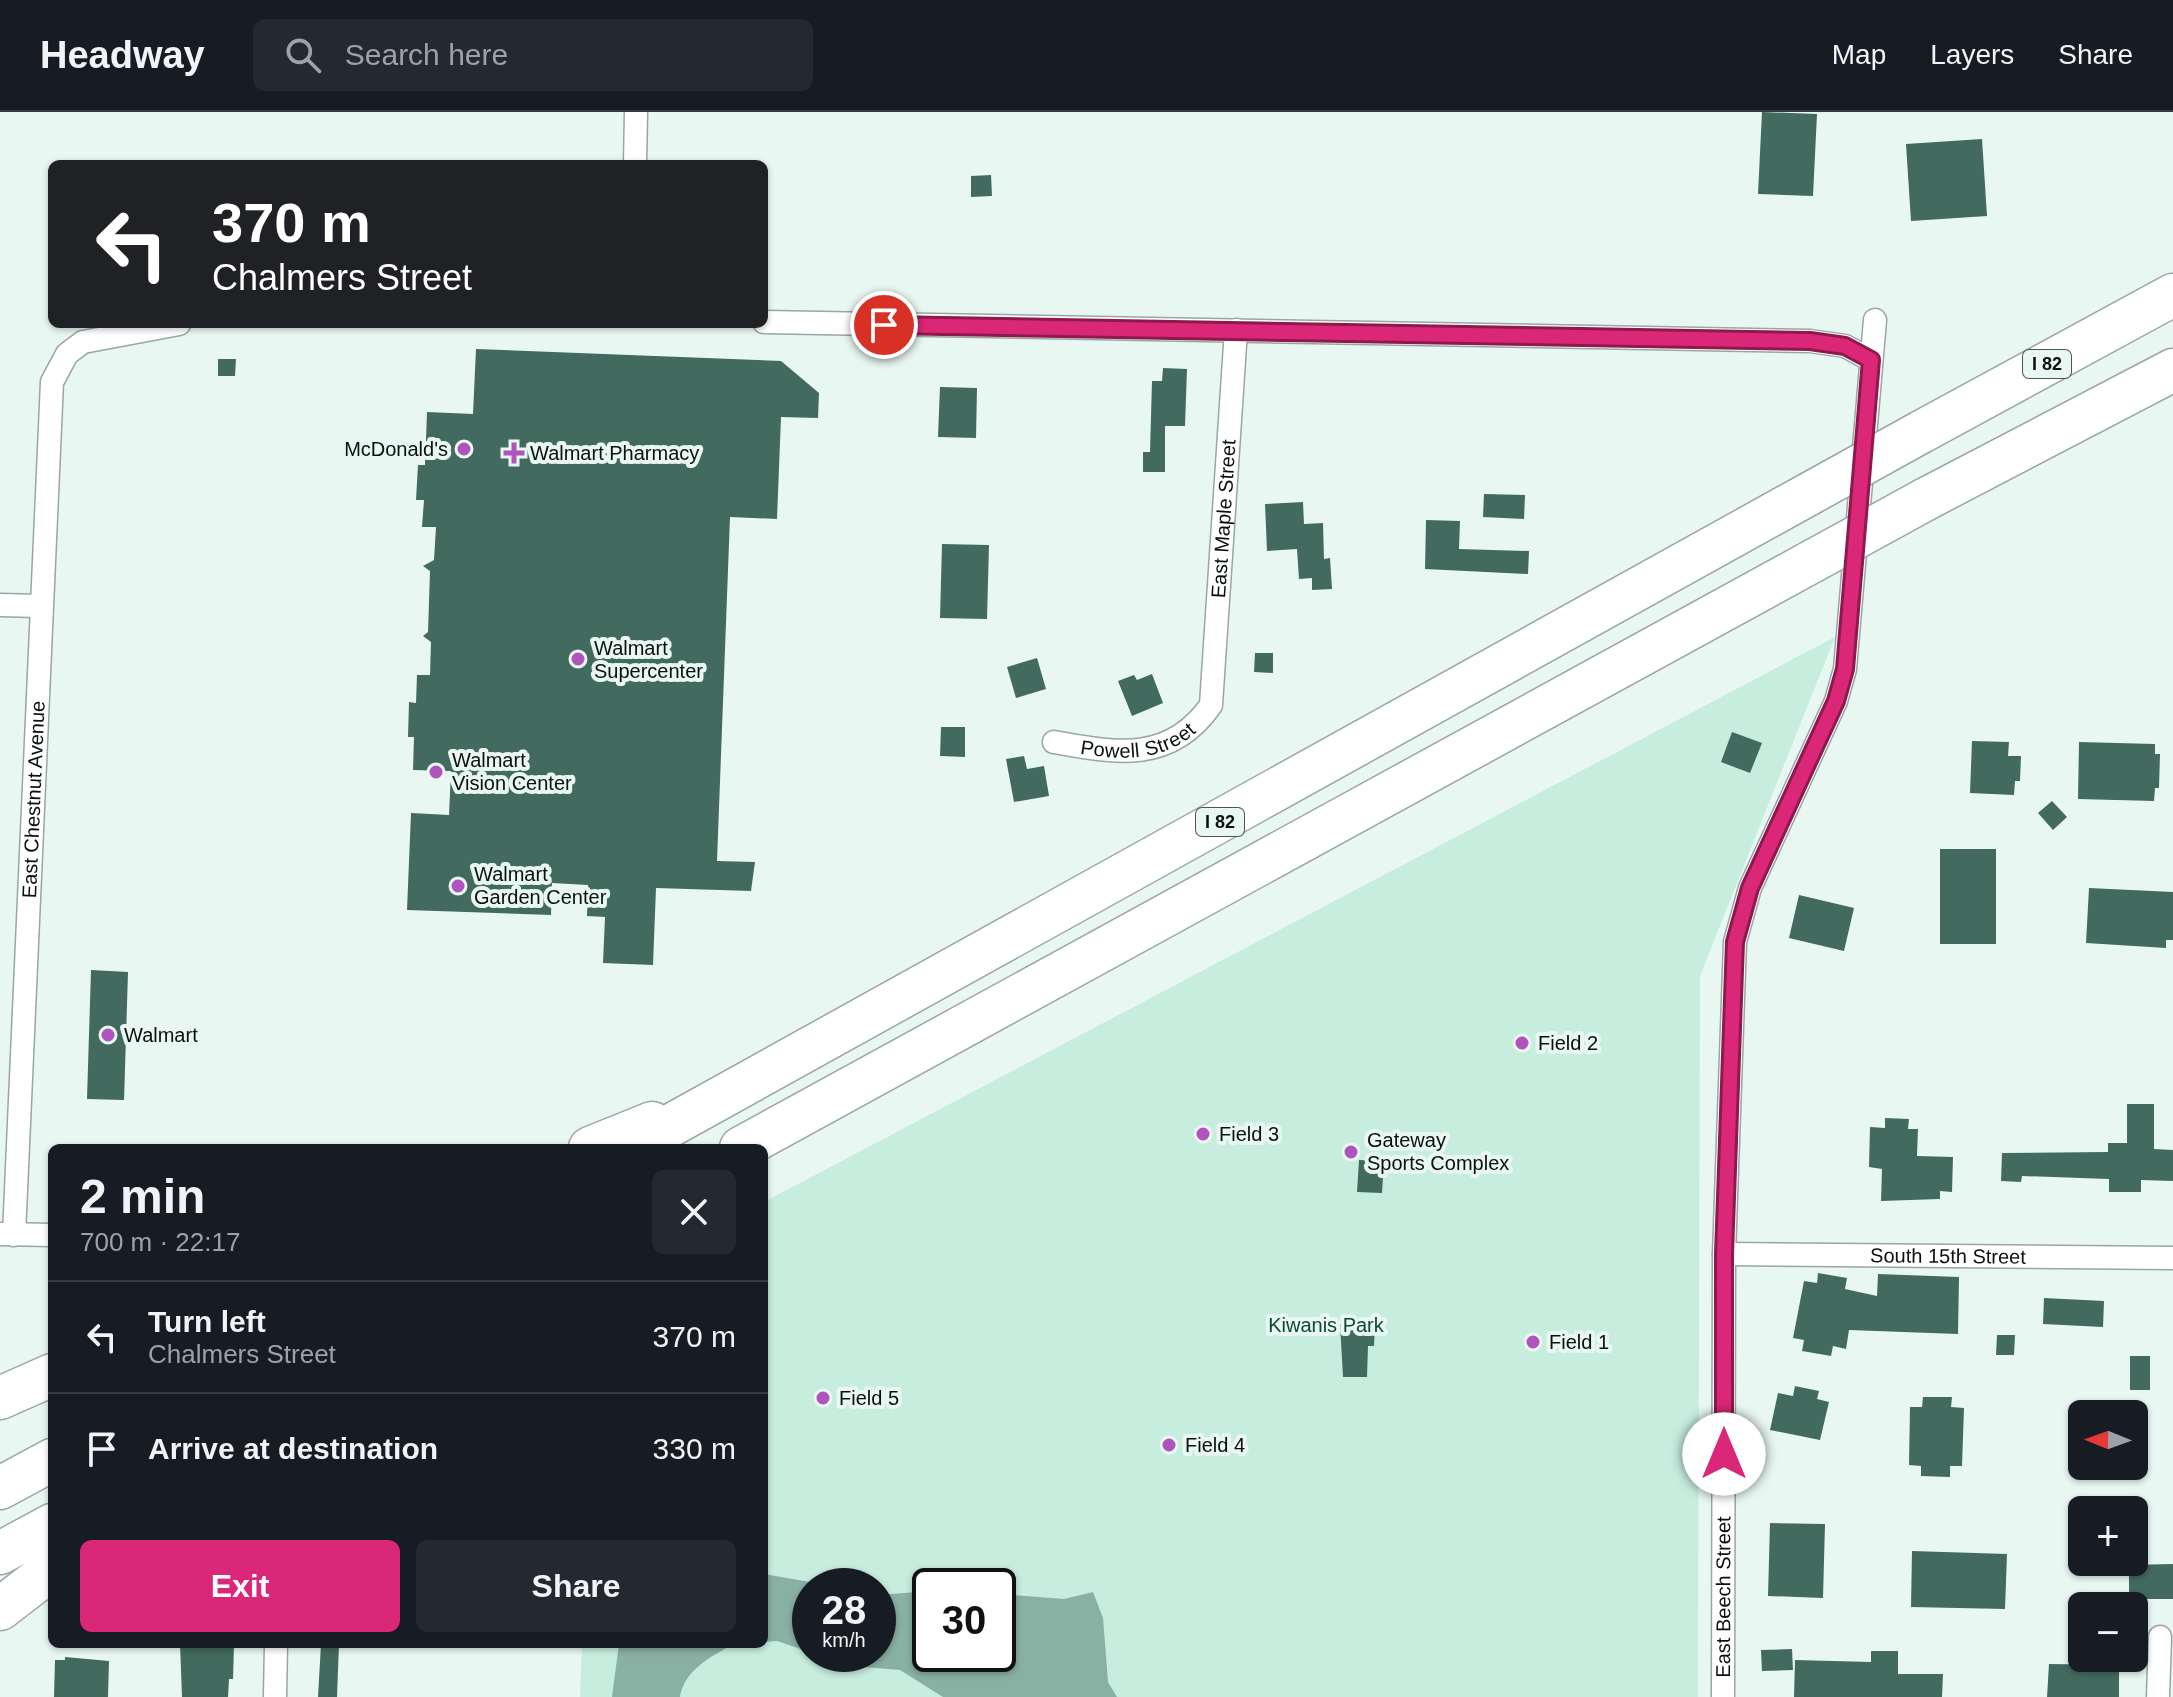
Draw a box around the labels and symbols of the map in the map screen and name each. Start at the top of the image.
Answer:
pin [850,291,918,359]
road number: I 82 [2023,350,2071,378]
place label: McDonald's [344,438,448,460]
street label: East Maple Street [1207,438,1240,599]
marker: McDonald's [455,440,473,458]
place label: Walmart Pharmacy [530,442,699,464]
marker: Walmart Pharmacy [505,444,523,462]
place label: Walmart Supercenter [594,637,703,682]
marker: Walmart Supercenter [569,650,587,668]
street label: East Chestnut Avenue [18,700,49,899]
street label: Powell Street [1079,718,1200,762]
place label: Walmart Vision Center [452,749,572,794]
marker: Walmart Vision Center [427,763,445,781]
road number: I 82 [1196,808,1244,836]
place label: Walmart Garden Center [474,863,607,908]
marker: Walmart Garden Center [449,877,467,895]
place label: Walmart [124,1024,198,1046]
marker: Walmart [99,1026,117,1044]
place label: Field 2 [1538,1032,1598,1054]
marker: Field 2 [1513,1034,1531,1052]
place label: Field 3 [1219,1123,1279,1145]
marker: Field 3 [1194,1125,1212,1143]
place label: Gateway Sports Complex [1367,1129,1509,1174]
marker: Gateway Sports Complex [1342,1143,1360,1161]
street label: South 15th Street [1870,1244,2026,1268]
park label: Kiwanis Park [1268,1314,1385,1336]
place label: Field 1 [1549,1331,1609,1353]
marker: Field 1 [1524,1333,1542,1351]
place label: Field 5 [839,1387,899,1409]
marker: Field 5 [814,1389,832,1407]
north arrow [2068,1400,2148,1480]
position arrow [1682,1412,1766,1496]
place label: Field 4 [1185,1434,1245,1456]
marker: Field 4 [1160,1436,1178,1454]
street label: East Beech Street [1712,1516,1734,1678]
speed limit sign: 30 [912,1568,1016,1672]

